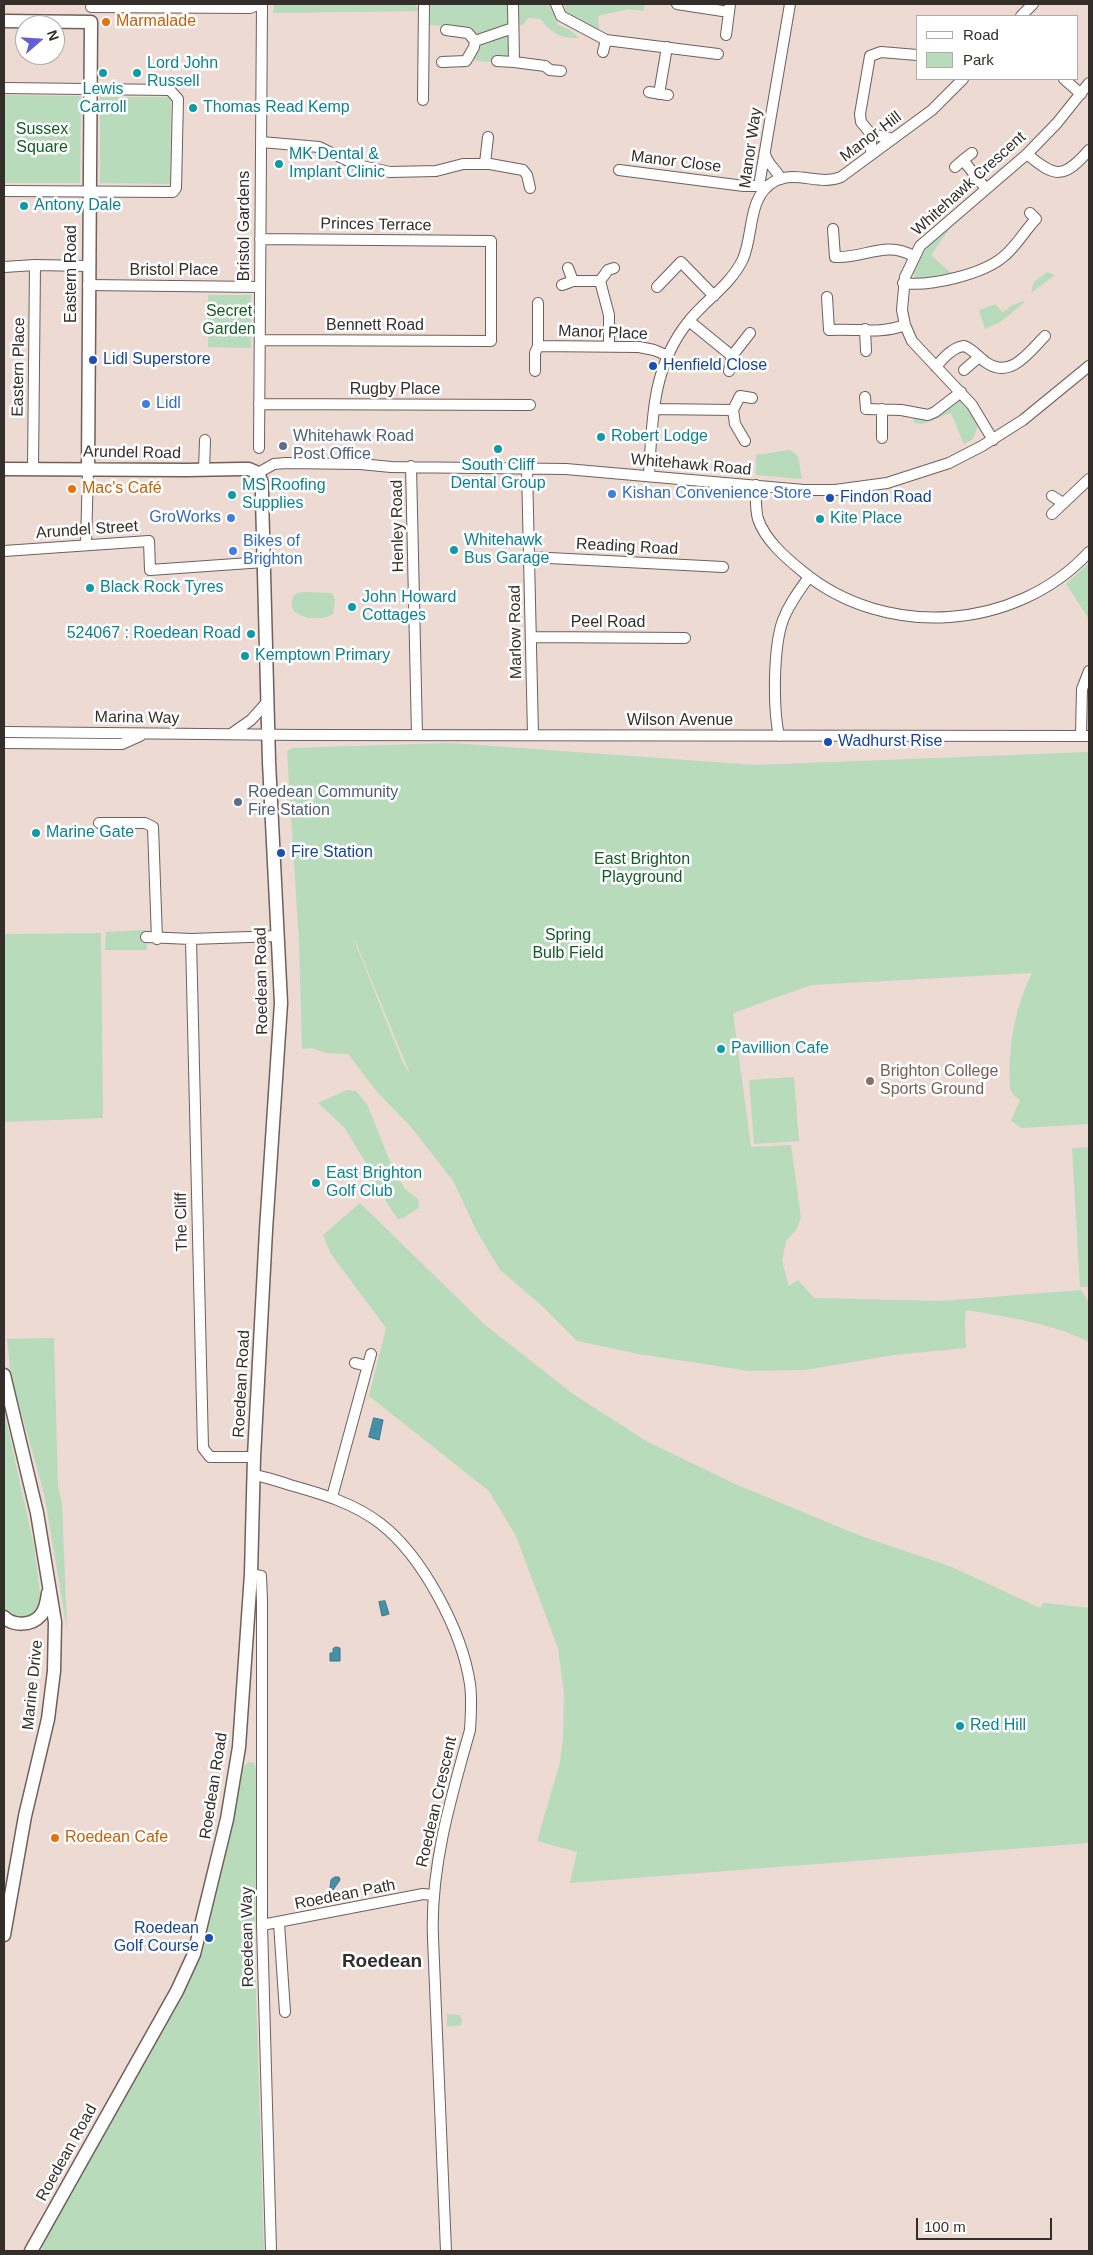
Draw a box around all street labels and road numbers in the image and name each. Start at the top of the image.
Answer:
street label: Manor Way [736,106,766,190]
street label: Manor Hill [836,108,906,166]
street label: Whitehawk Crescent [908,128,1030,240]
street label: Manor Close [630,147,722,177]
street label: Bristol Gardens [235,171,255,281]
street label: Princes Terrace [320,214,432,236]
street label: Eastern Road [62,225,82,323]
street label: Bristol Place [130,261,218,281]
street label: Bennett Road [326,316,424,336]
street label: Eastern Place [9,317,29,417]
street label: Manor Place [558,322,648,344]
street label: Rugby Place [350,380,440,400]
street label: Arundel Road [83,443,181,463]
street label: Whitehawk Road [630,450,752,480]
street label: Henley Road [388,480,408,572]
street label: Arundel Street [35,517,139,543]
street label: Reading Road [575,535,679,559]
street label: Marlow Road [506,585,526,679]
street label: Peel Road [571,613,645,633]
street label: Marina Way [94,708,180,728]
street label: Wilson Avenue [627,711,733,731]
street label: Roedean Road [251,927,273,1035]
street label: The Cliff [172,1192,192,1252]
street label: Roedean Road [230,1330,254,1438]
street label: Marine Drive [19,1639,47,1731]
street label: Roedean Road [196,1731,232,1841]
street label: Roedean Crescent [413,1735,461,1869]
street label: Roedean Path [293,1876,397,1914]
street label: Roedean Way [238,1886,258,1988]
street label: Roedean Road [33,2101,101,2205]

